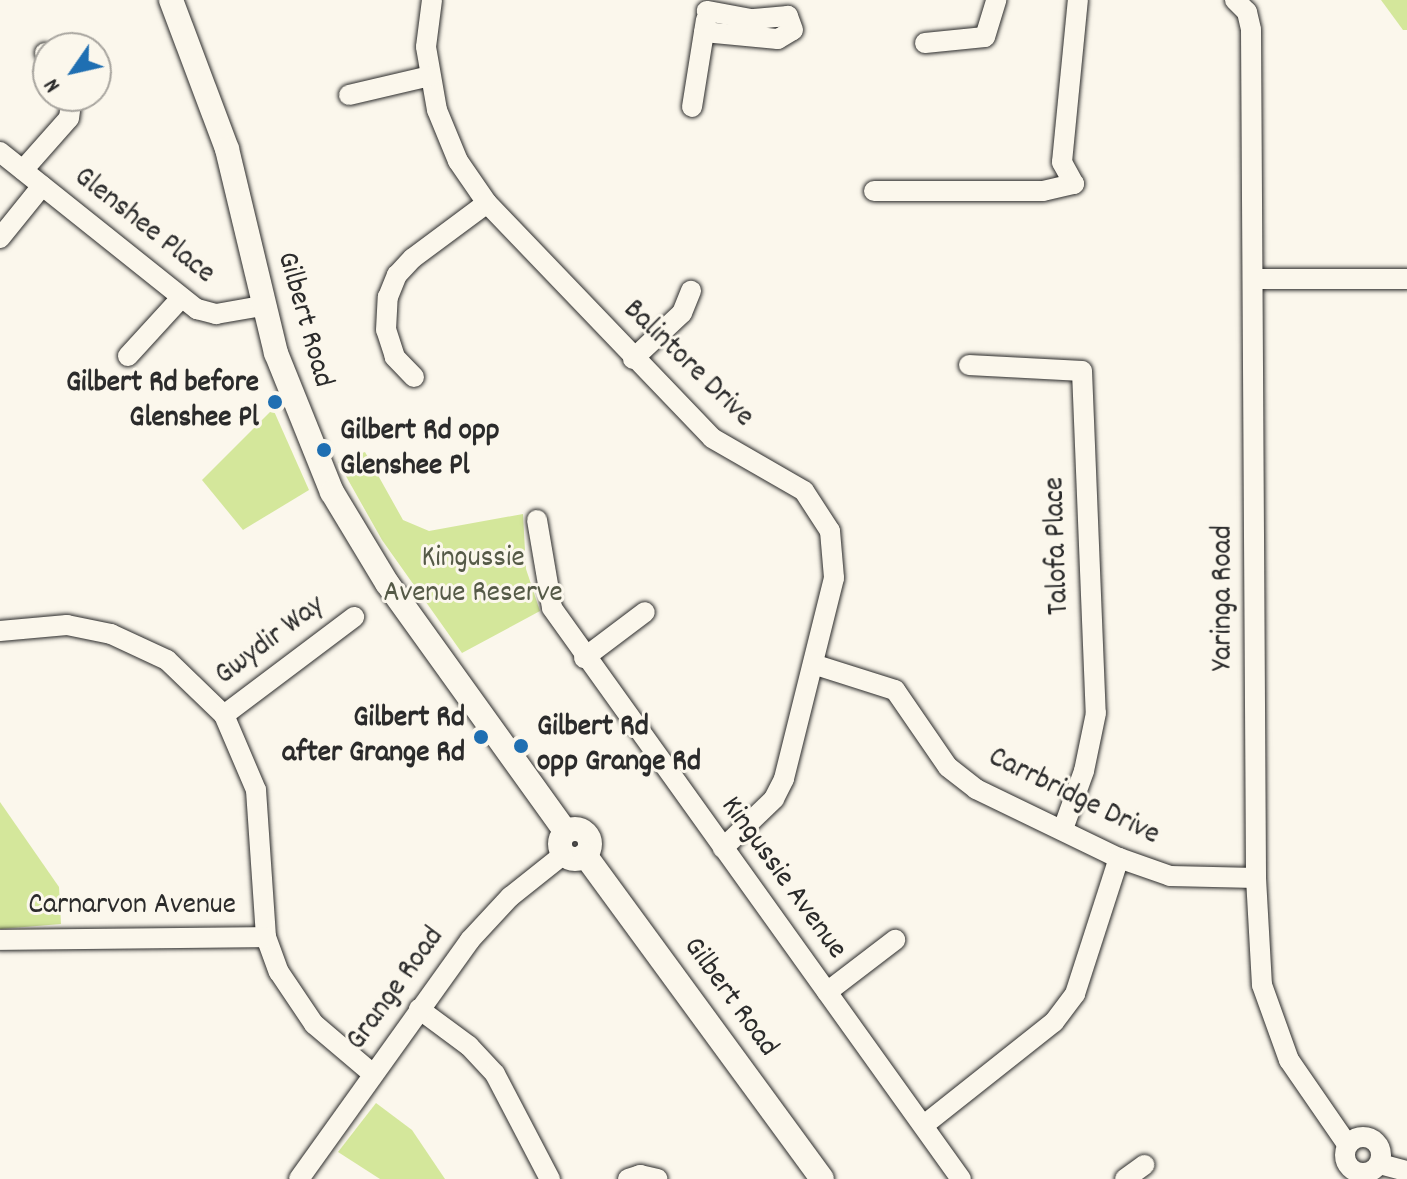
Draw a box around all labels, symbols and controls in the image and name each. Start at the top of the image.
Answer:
north arrow [32,32,112,112]
text: N [37,71,69,98]
street label: Glenshee Place [65,161,221,293]
street label: Gilbert Road [267,248,339,392]
street label: Balintore Drive [614,294,760,436]
place label: Gilbert Rd before Glenshee Pl [66,367,259,438]
marker: Gilbert Rd before Glenshee Pl [266,393,284,411]
place label: Gilbert Rd opp Glenshee Pl [340,415,500,486]
marker: Gilbert Rd opp Glenshee Pl [315,441,333,459]
street label: Talofa Place [1039,476,1079,616]
street label: Yaringa Road [1207,525,1243,671]
park label: Kingussie Avenue Reserve [383,542,563,612]
street label: Gwydir Way [209,589,333,695]
place label: Gilbert Rd after Grange Rd [282,702,465,772]
place label: Gilbert Rd opp Grange Rd [537,711,701,782]
marker: Gilbert Rd after Grange Rd [472,728,490,746]
marker: Gilbert Rd opp Grange Rd [512,737,530,755]
street label: Carrbridge Drive [982,741,1164,855]
street label: Kingussie Avenue [711,791,853,967]
street label: Carnarvon Avenue [28,889,236,925]
street label: Grange Road [340,921,454,1059]
street label: Gilbert Road [674,931,784,1065]

